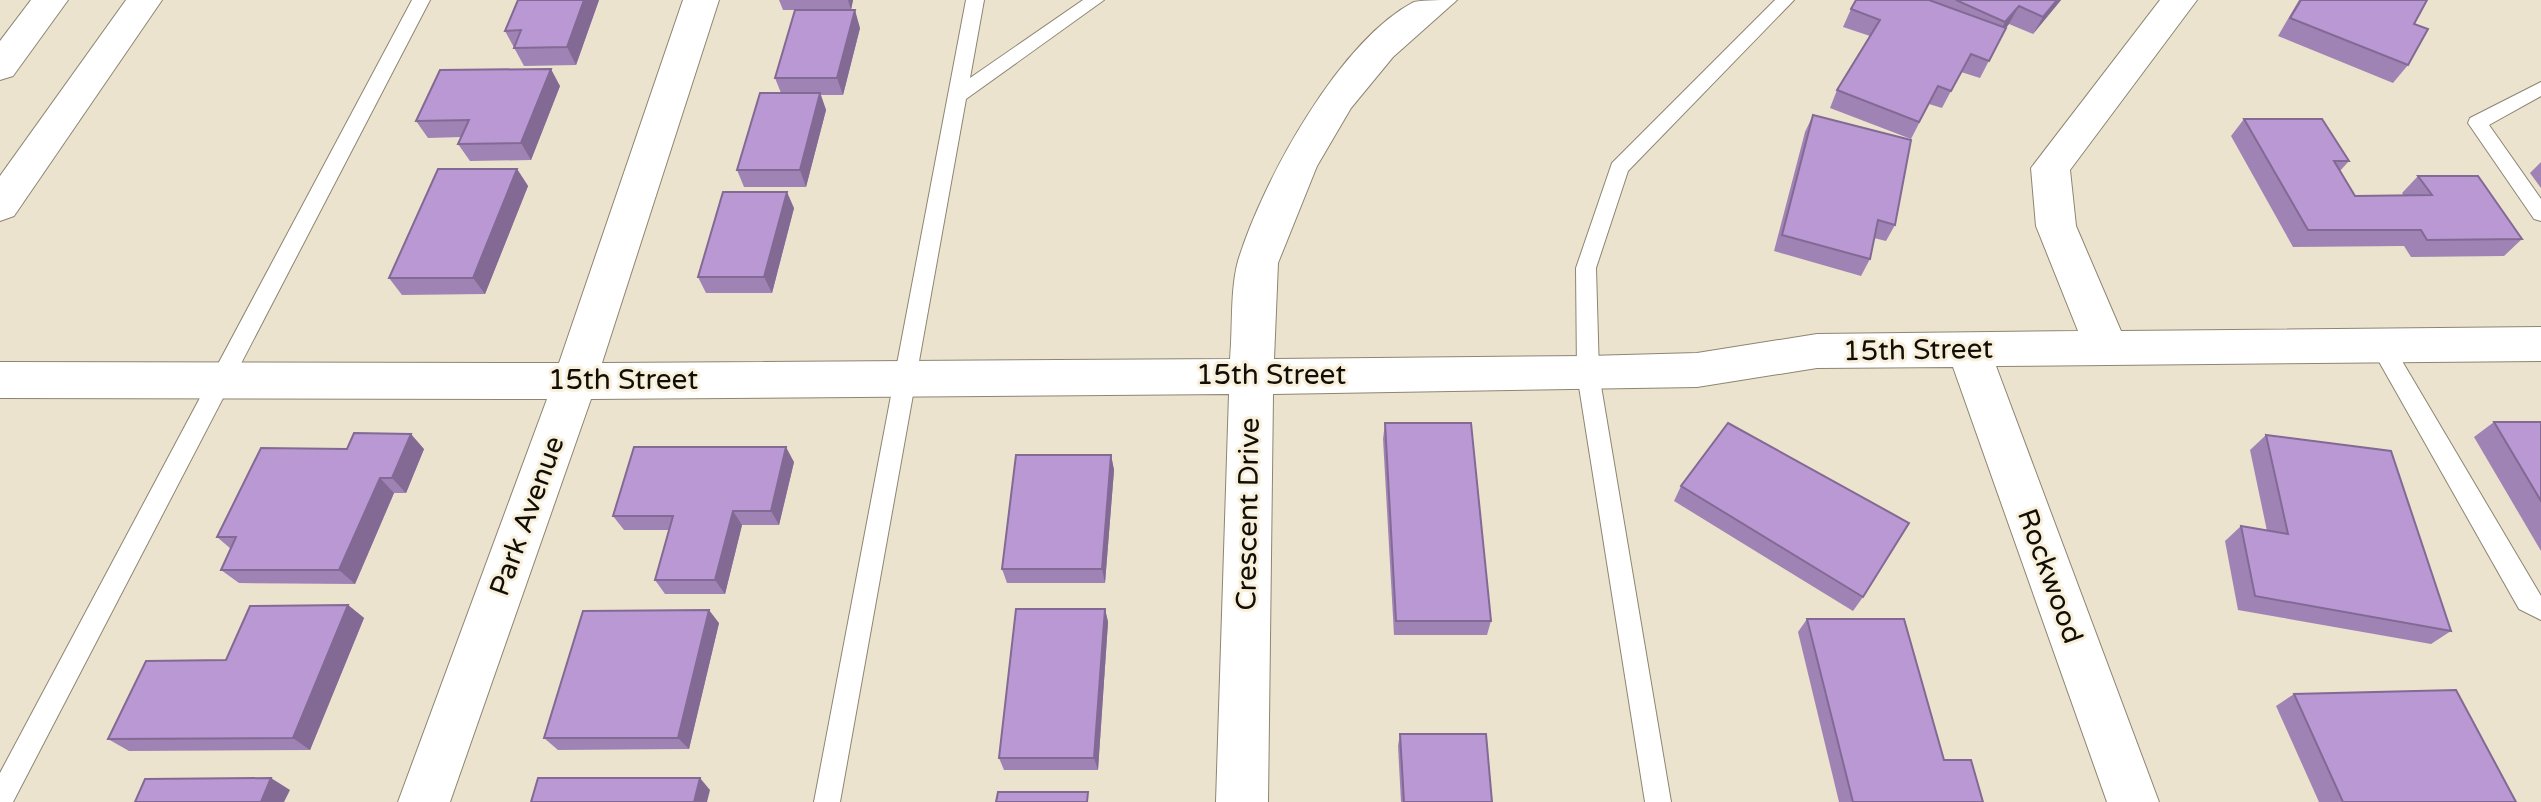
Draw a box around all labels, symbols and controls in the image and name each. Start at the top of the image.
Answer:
street label: 15th Street [1843,332,1994,368]
street label: 15th Street [1196,358,1346,392]
street label: 15th Street [548,363,698,397]
street label: Crescent Drive [1229,417,1267,611]
street label: Park Avenue [482,432,572,600]
street label: Rockwood [2010,504,2090,648]

